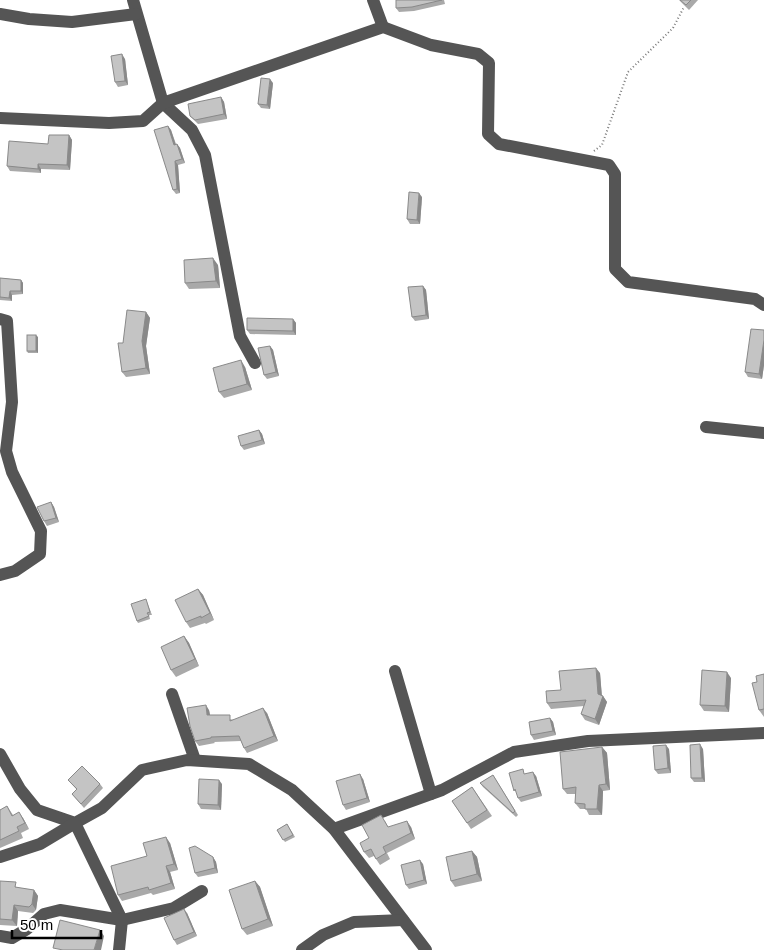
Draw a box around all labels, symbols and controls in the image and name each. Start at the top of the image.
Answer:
scale bar [12,908,101,940]
text: 50 m [20,916,53,933]

